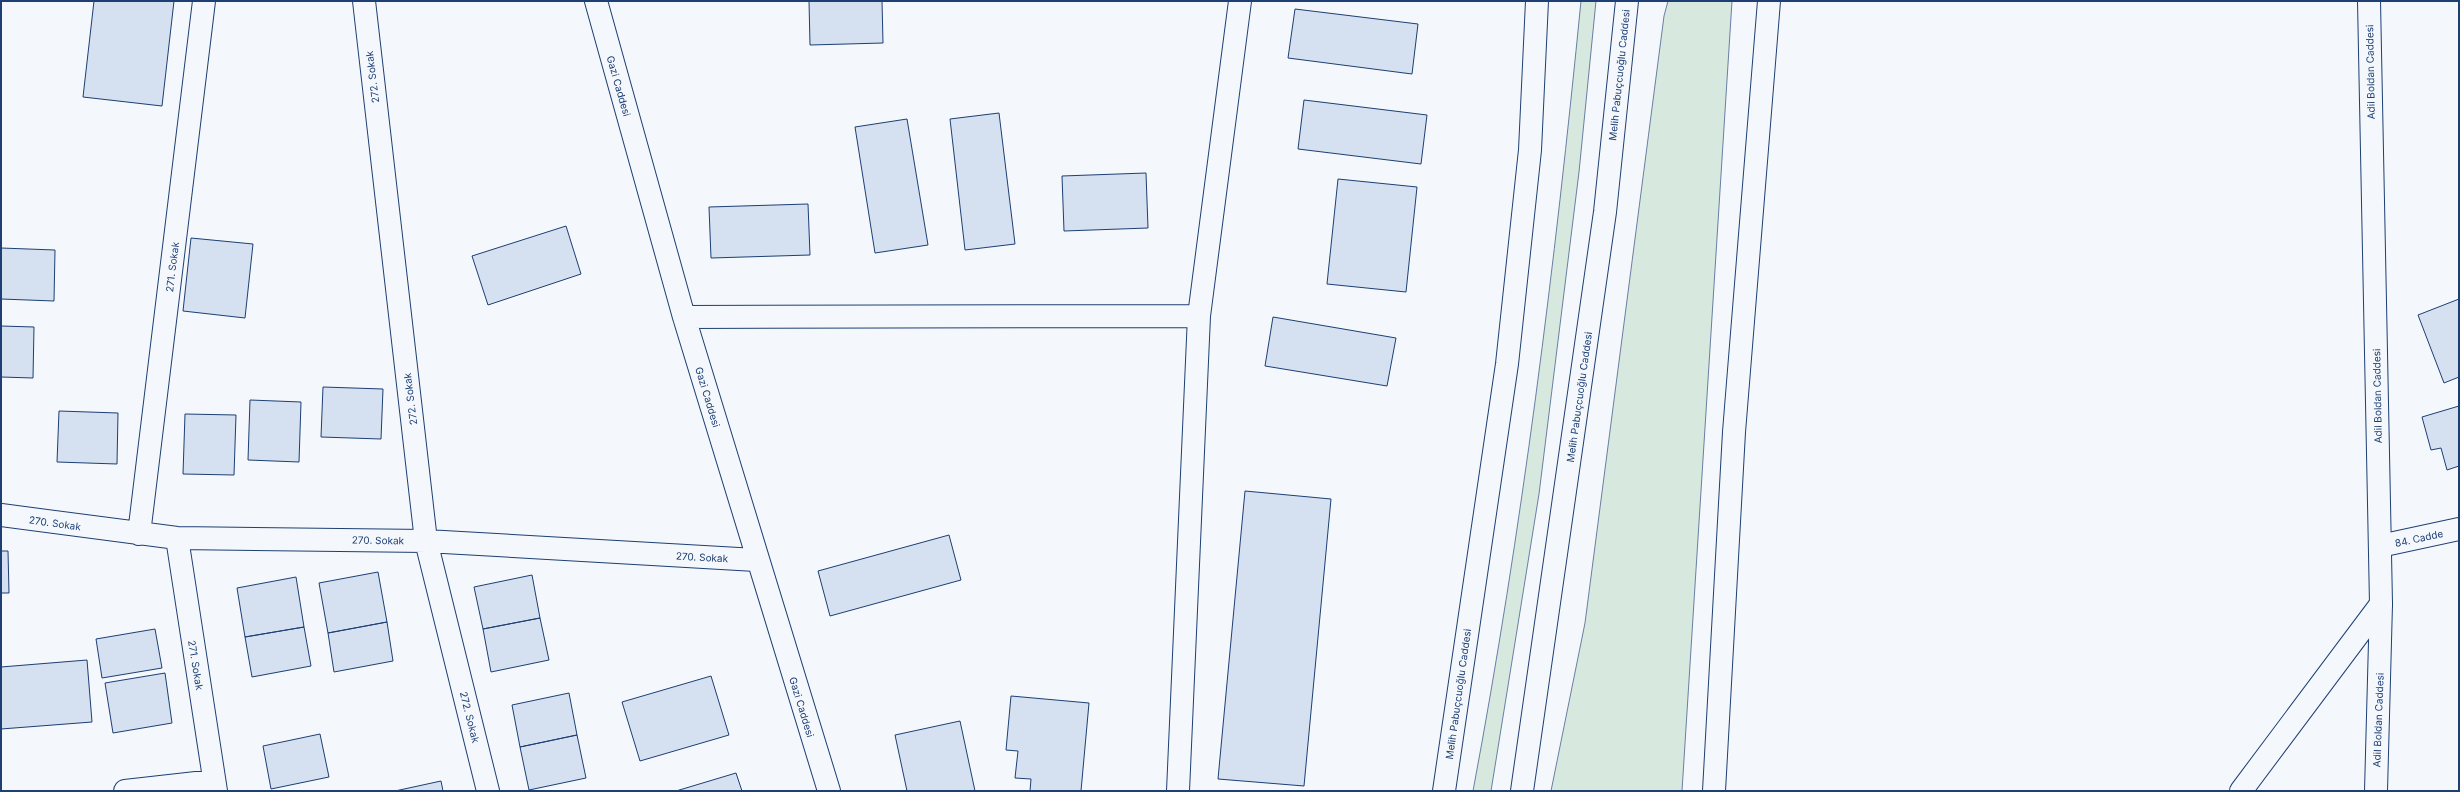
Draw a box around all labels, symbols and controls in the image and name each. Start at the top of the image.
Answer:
street label: Melih Pabuçcuoğlu Caddesi [1606,9,1632,141]
street label: Adil Boldan Caddesi [2363,25,2377,119]
street label: 272. Sokak [363,50,381,104]
street label: Gazi Caddesi [605,54,633,118]
street label: 271. Sokak [163,241,181,293]
street label: Melih Pabuçcuoğlu Caddesi [1564,331,1594,463]
street label: Adil Boldan Caddesi [2370,349,2384,443]
street label: Gazi Caddesi [693,365,723,429]
street label: 272. Sokak [401,372,419,426]
street label: 270. Sokak [28,513,82,533]
street label: 84. Cadde [2394,527,2444,549]
street label: 270. Sokak [352,534,405,546]
street label: 270. Sokak [676,550,729,564]
street label: Melih Pabuçcuoğlu Caddesi [1443,628,1473,760]
street label: 271. Sokak [186,639,206,691]
street label: Adil Boldan Caddesi [2370,672,2386,768]
street label: Gazi Caddesi [787,675,817,739]
street label: 272. Sokak [458,690,482,744]

